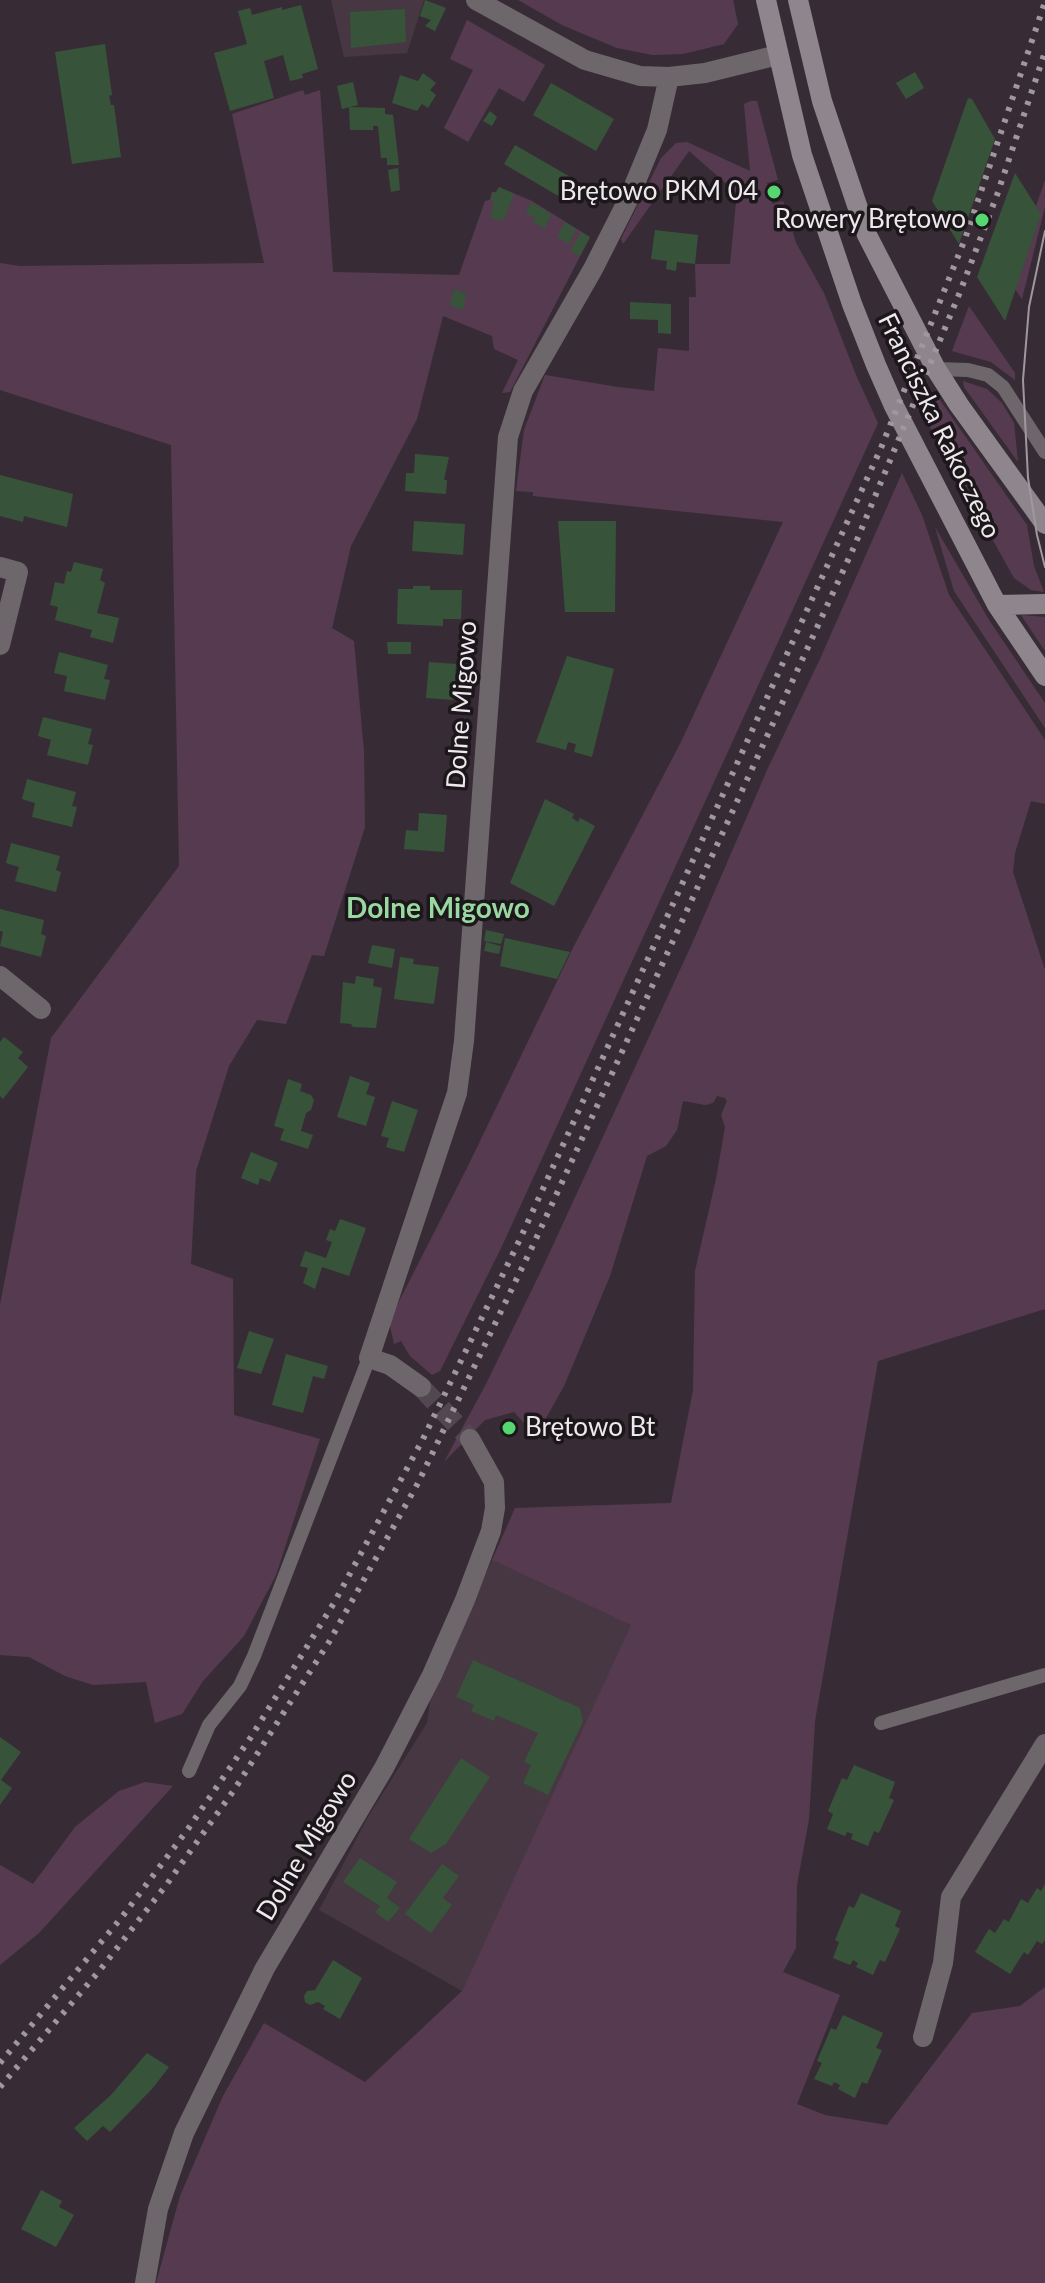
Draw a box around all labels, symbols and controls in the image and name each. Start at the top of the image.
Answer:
place label: Brętowo PKM 04 [560,176,758,208]
marker: Brętowo PKM 04 [765,183,783,201]
place label: Rowery Brętowo [775,204,966,236]
marker: Rowery Brętowo [973,211,991,229]
street label: Franciszka Rakoczego [871,308,1007,544]
street label: Dolne Migowo [441,620,483,790]
district label: Dolne Migowo [346,892,530,926]
place label: Brętowo Bt [525,1412,655,1444]
marker: Brętowo Bt [500,1419,518,1437]
street label: Dolne Migowo [250,1766,364,1926]

